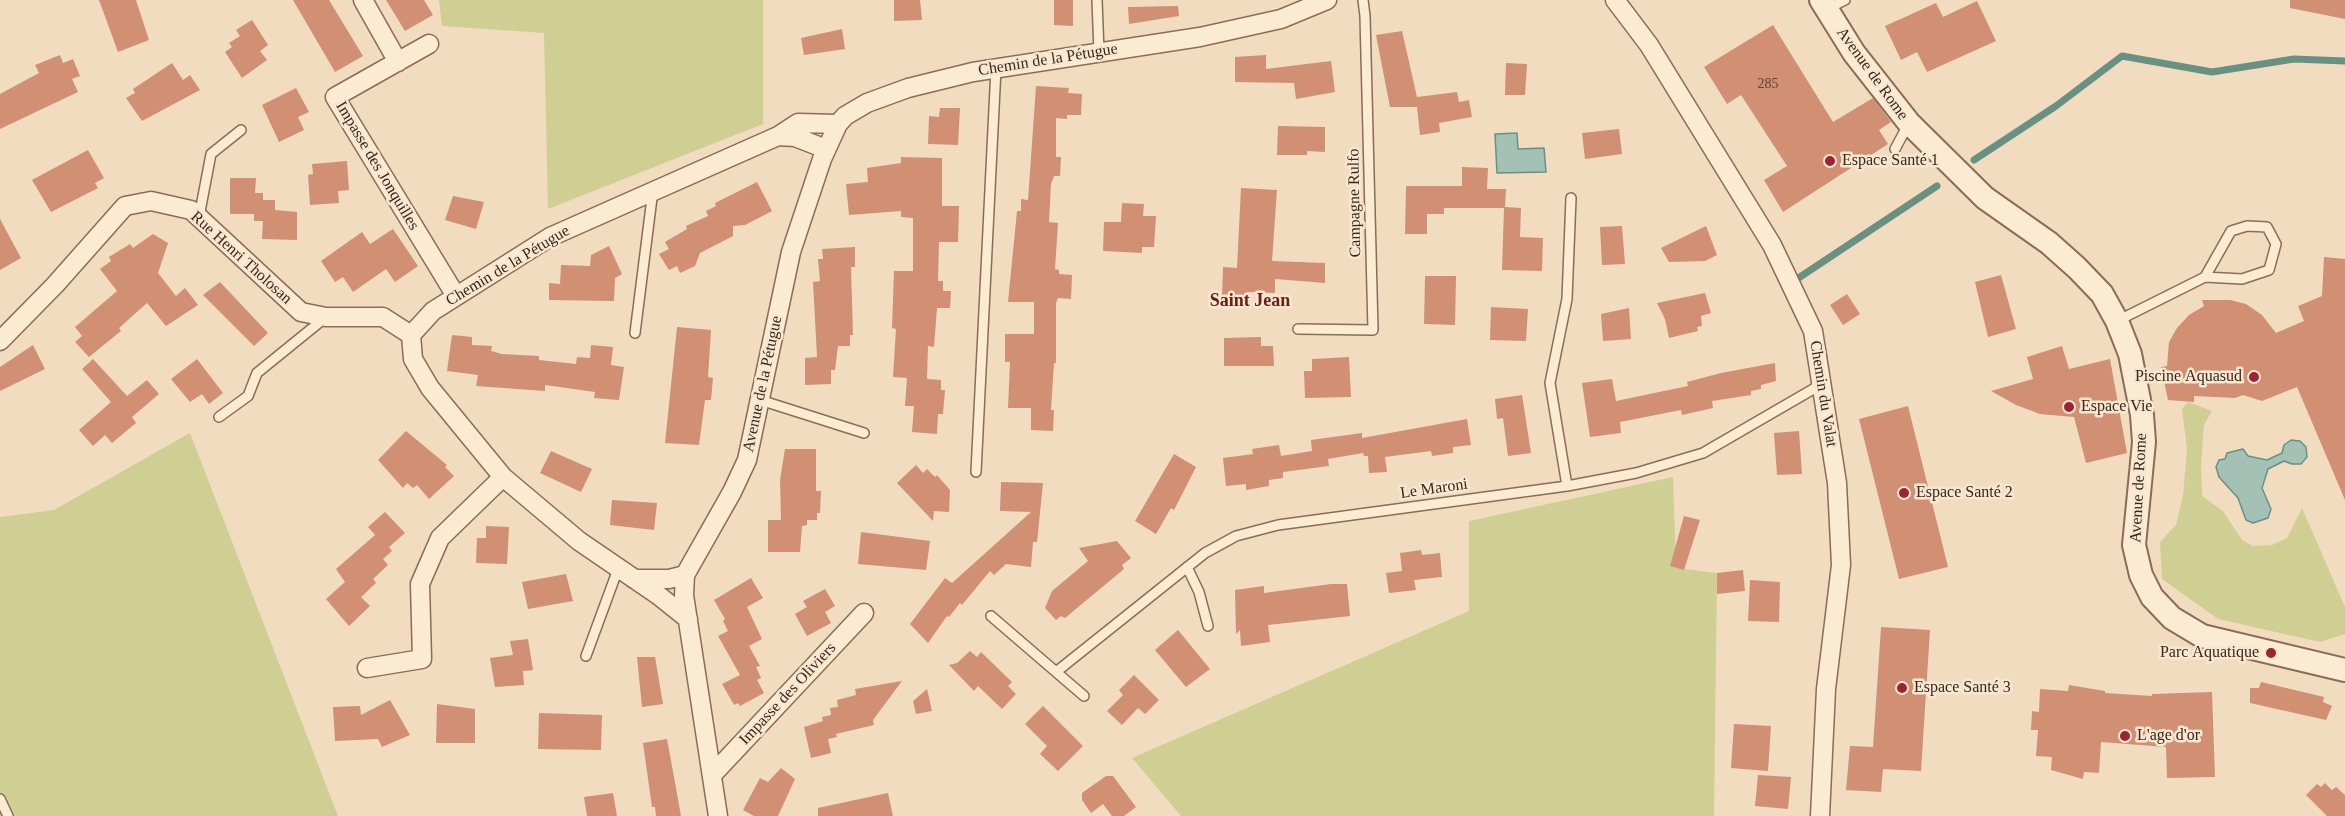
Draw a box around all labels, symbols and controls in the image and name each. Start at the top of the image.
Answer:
street label: Avenue de Rome [1832,24,1912,124]
street label: Chemin de la Pétugue [977,40,1119,80]
house number: 285 [1758,76,1778,92]
street label: Impasse des Jonquilles [331,98,423,234]
street label: Campagne Rulfo [1344,148,1366,258]
place label: Espace Santé 1 [1842,151,1939,171]
marker: Espace Santé 1 [1823,154,1837,168]
street label: Rue Henri Tholosan [186,207,296,309]
street label: Chemin de la Pétugue [443,221,573,311]
district label: Saint Jean [1210,290,1290,312]
street label: Avenue de la Pétugue [739,314,787,454]
street label: Chemin du Valat [1805,339,1841,449]
place label: Piscine Aquasud [2135,367,2242,387]
marker: Piscine Aquasud [2247,370,2261,384]
place label: Espace Vie [2081,397,2152,417]
marker: Espace Vie [2062,400,2076,414]
street label: Avenue de Rome [2127,433,2151,543]
street label: Le Maroni [1399,475,1469,503]
place label: Espace Santé 2 [1916,483,2013,503]
marker: Espace Santé 2 [1897,486,1911,500]
street label: Impasse des Oliviers [736,639,840,749]
place label: Parc Aquatique [2160,643,2259,663]
marker: Parc Aquatique [2264,646,2278,660]
place label: Espace Santé 3 [1914,678,2011,698]
marker: Espace Santé 3 [1895,681,1909,695]
place label: L'age d'or [2137,726,2200,746]
marker: L'age d'or [2118,729,2132,743]

